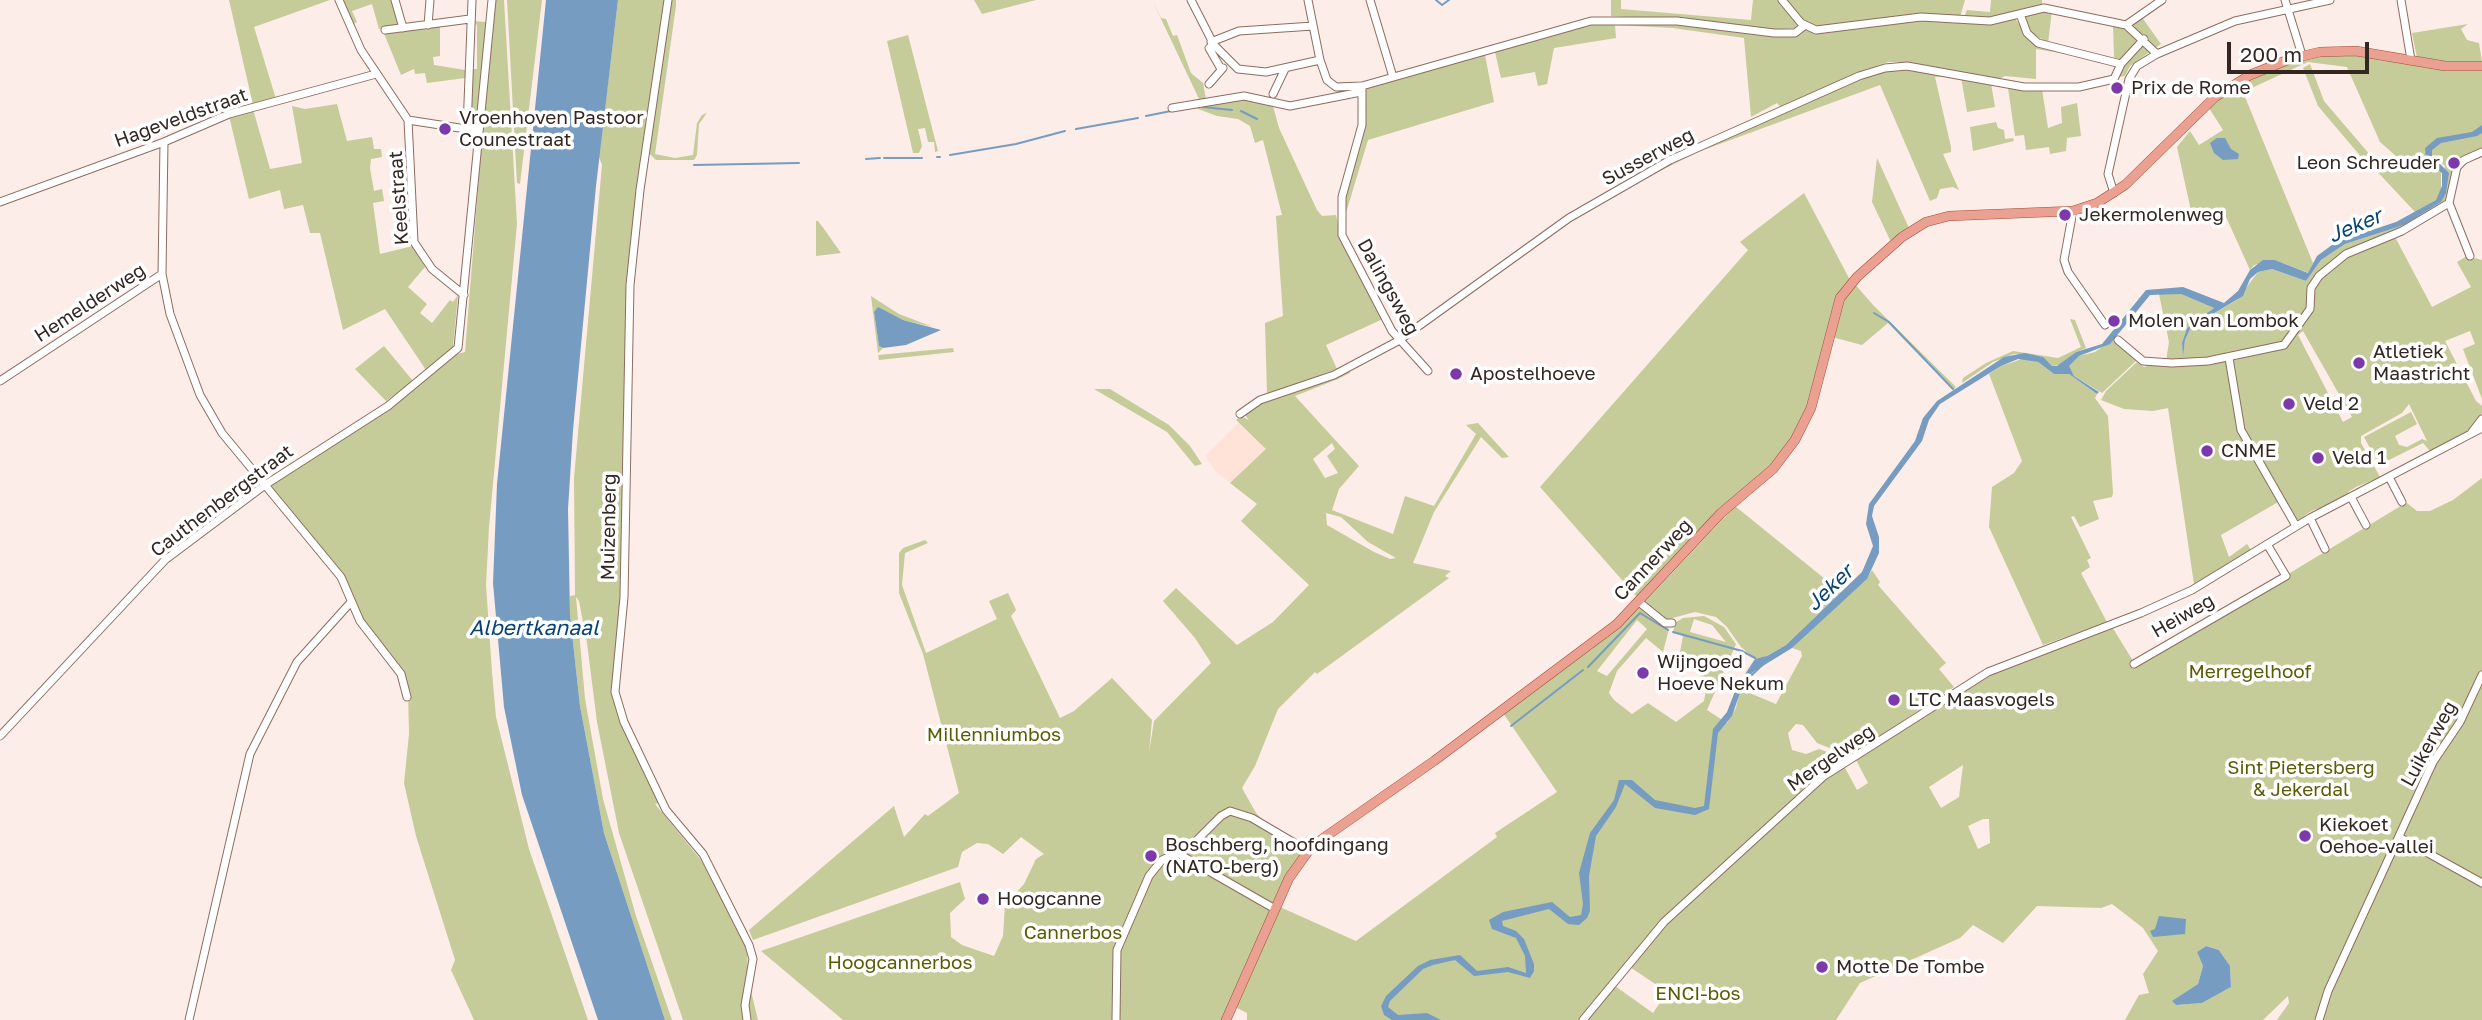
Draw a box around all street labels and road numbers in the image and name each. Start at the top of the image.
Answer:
street label: Hageveldstraat [111,83,251,153]
street label: Susserweg [1598,123,1698,191]
street label: Keelstraat [384,150,414,246]
street label: Dalingsweg [1352,235,1424,339]
street label: Hemelderweg [30,259,150,347]
street label: Cauthenbergstraat [146,440,298,562]
street label: Muizenberg [597,473,621,581]
street label: Cannerweg [1609,514,1697,606]
street label: Heiweg [2148,589,2218,643]
street label: Luikerweg [2396,697,2462,791]
street label: Mergelweg [1783,720,1879,796]

